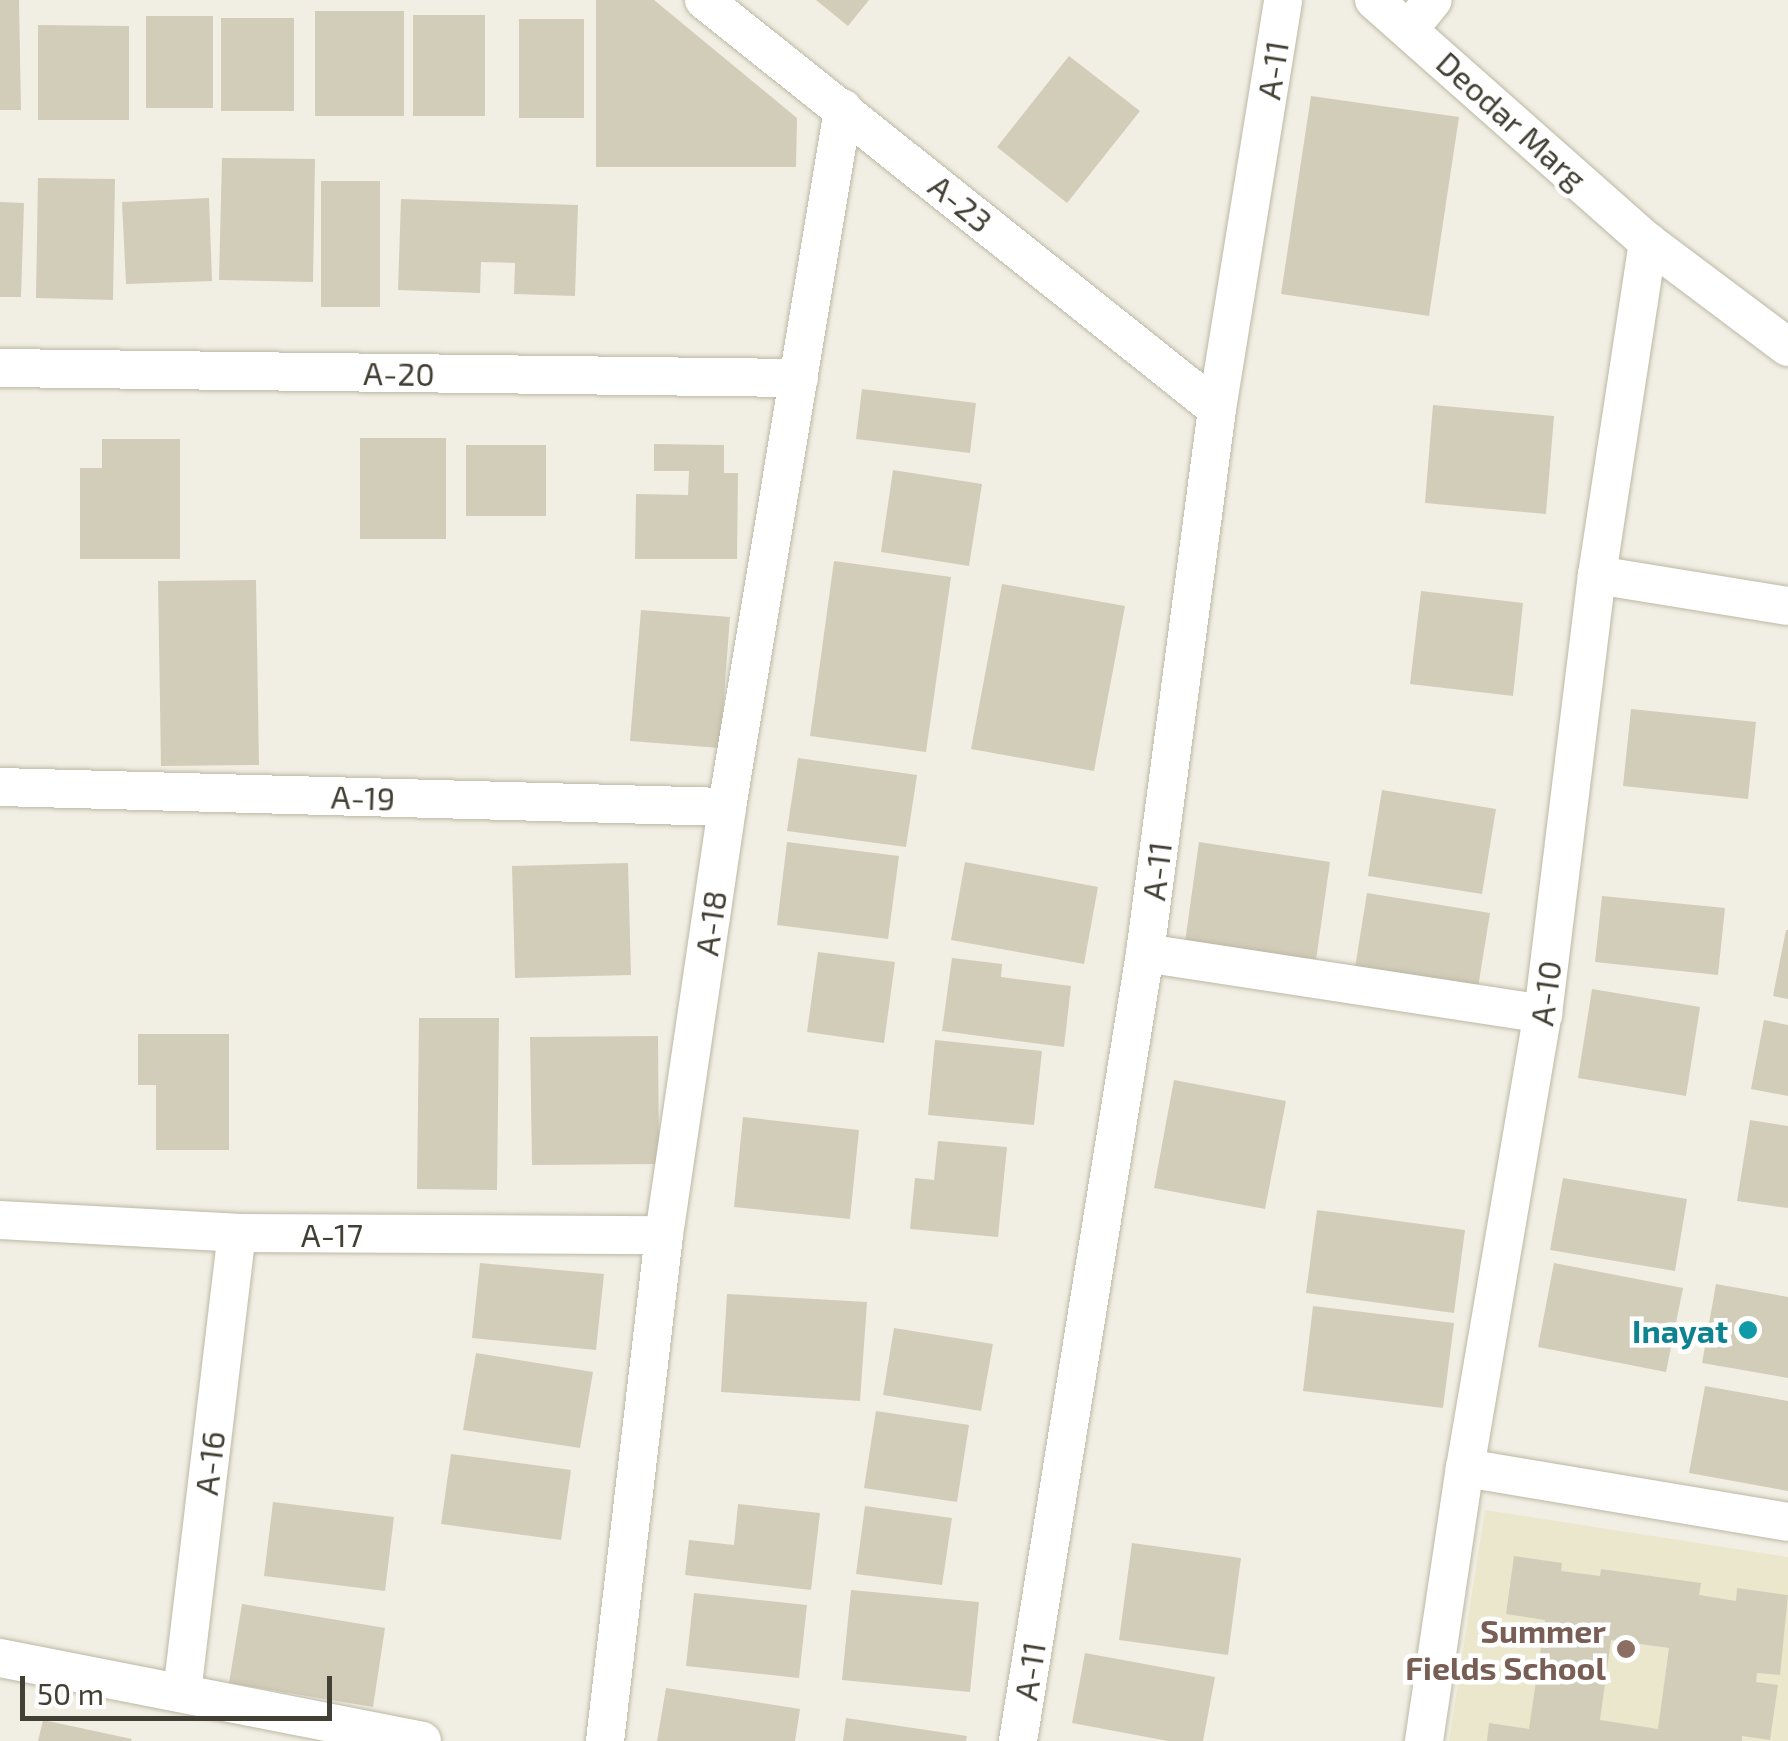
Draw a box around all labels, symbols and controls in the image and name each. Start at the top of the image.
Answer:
street label: A-11 [1248,38,1296,102]
street label: Deodar Marg [1429,43,1595,197]
street label: A-23 [922,166,1000,240]
street label: A-20 [363,353,435,393]
street label: A-19 [330,777,396,817]
street label: A-11 [1133,840,1179,902]
street label: A-18 [686,888,734,958]
street label: A-10 [1521,958,1569,1028]
street label: A-17 [301,1215,363,1253]
place label: Inayat [1632,1311,1728,1349]
marker: Inayat [1737,1319,1759,1341]
street label: A-16 [186,1429,232,1497]
place label: Summer Fields School [1405,1612,1606,1687]
marker: Summer Fields School [1615,1638,1637,1660]
street label: A-11 [1005,1639,1053,1703]
scale bar [25,1656,338,1718]
text: 50 m [37,1675,104,1711]

